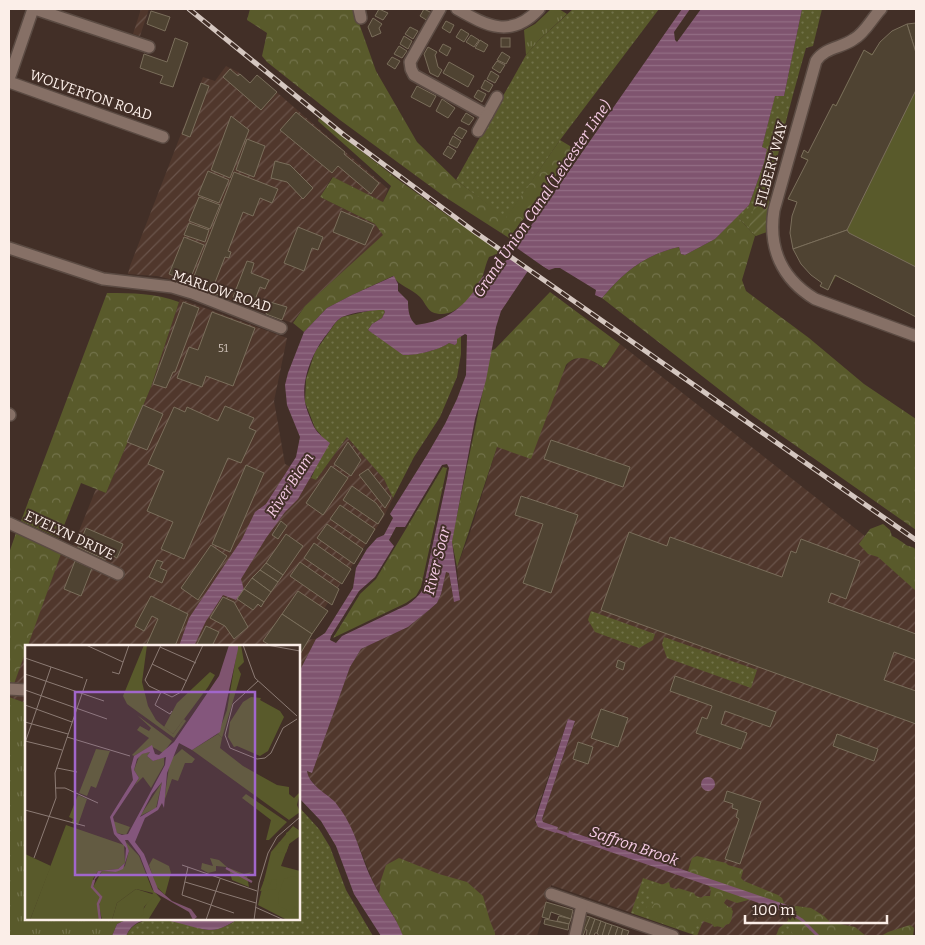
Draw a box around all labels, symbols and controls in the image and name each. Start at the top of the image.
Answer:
street label: WOLVERTON ROAD [27,67,154,124]
water label: Grand Union Canal (Leicester Line) [469,97,615,301]
street label: FILBERT WAY [752,119,791,209]
street label: MARLOW ROAD [170,267,274,316]
house number: 51 [218,342,229,355]
water label: River Biam [263,449,317,521]
street label: EVELYN DRIVE [22,507,117,564]
water label: River Soar [420,524,454,597]
inset map [25,645,300,920]
water label: Saffron Brook [587,822,682,870]
scale bar [745,892,888,924]
text: 100 m [752,901,795,919]

